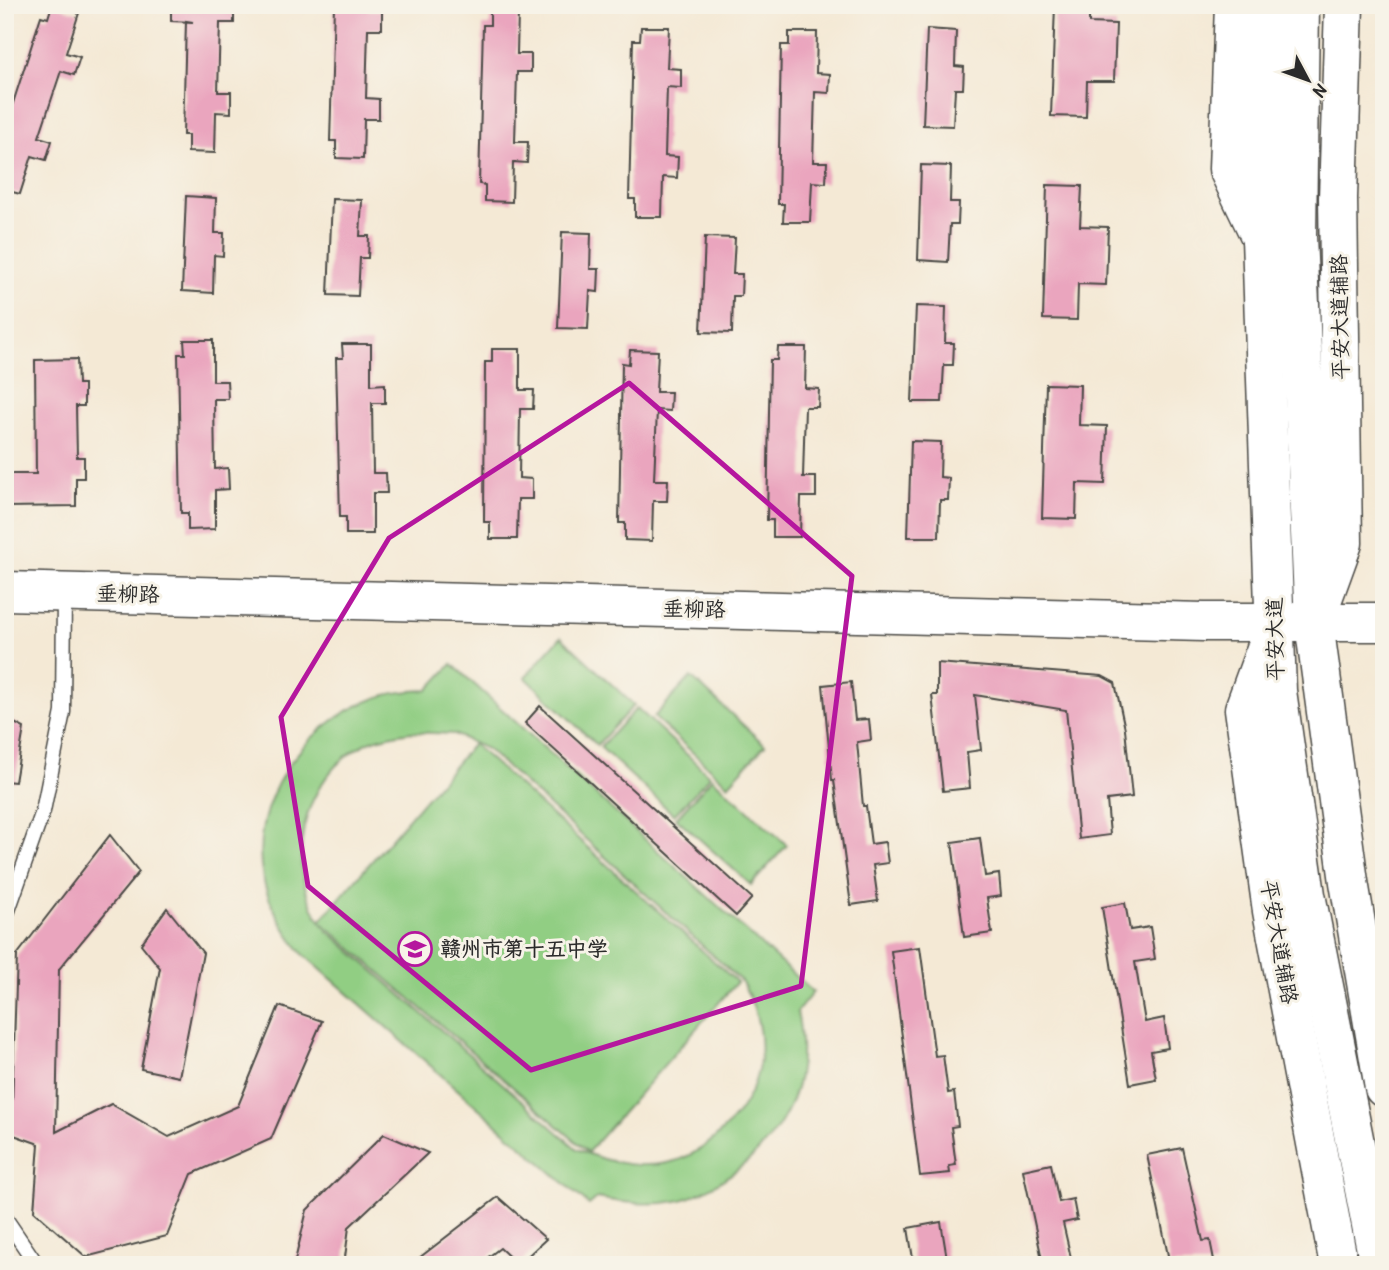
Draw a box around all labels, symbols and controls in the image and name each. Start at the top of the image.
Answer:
north arrow [1274,46,1344,116]
text: N [1308,79,1334,103]
street label: 平安大道辅路 [1324,254,1355,380]
street label: 垂柳路 [96,578,160,609]
street label: 垂柳路 [662,593,726,624]
street label: 平安大道 [1259,597,1290,681]
street label: 平安大道辅路 [1254,877,1305,1006]
school or university icon: 赣州市第十五中学 [396,930,434,968]
place label: 赣州市第十五中学 [440,934,608,963]

